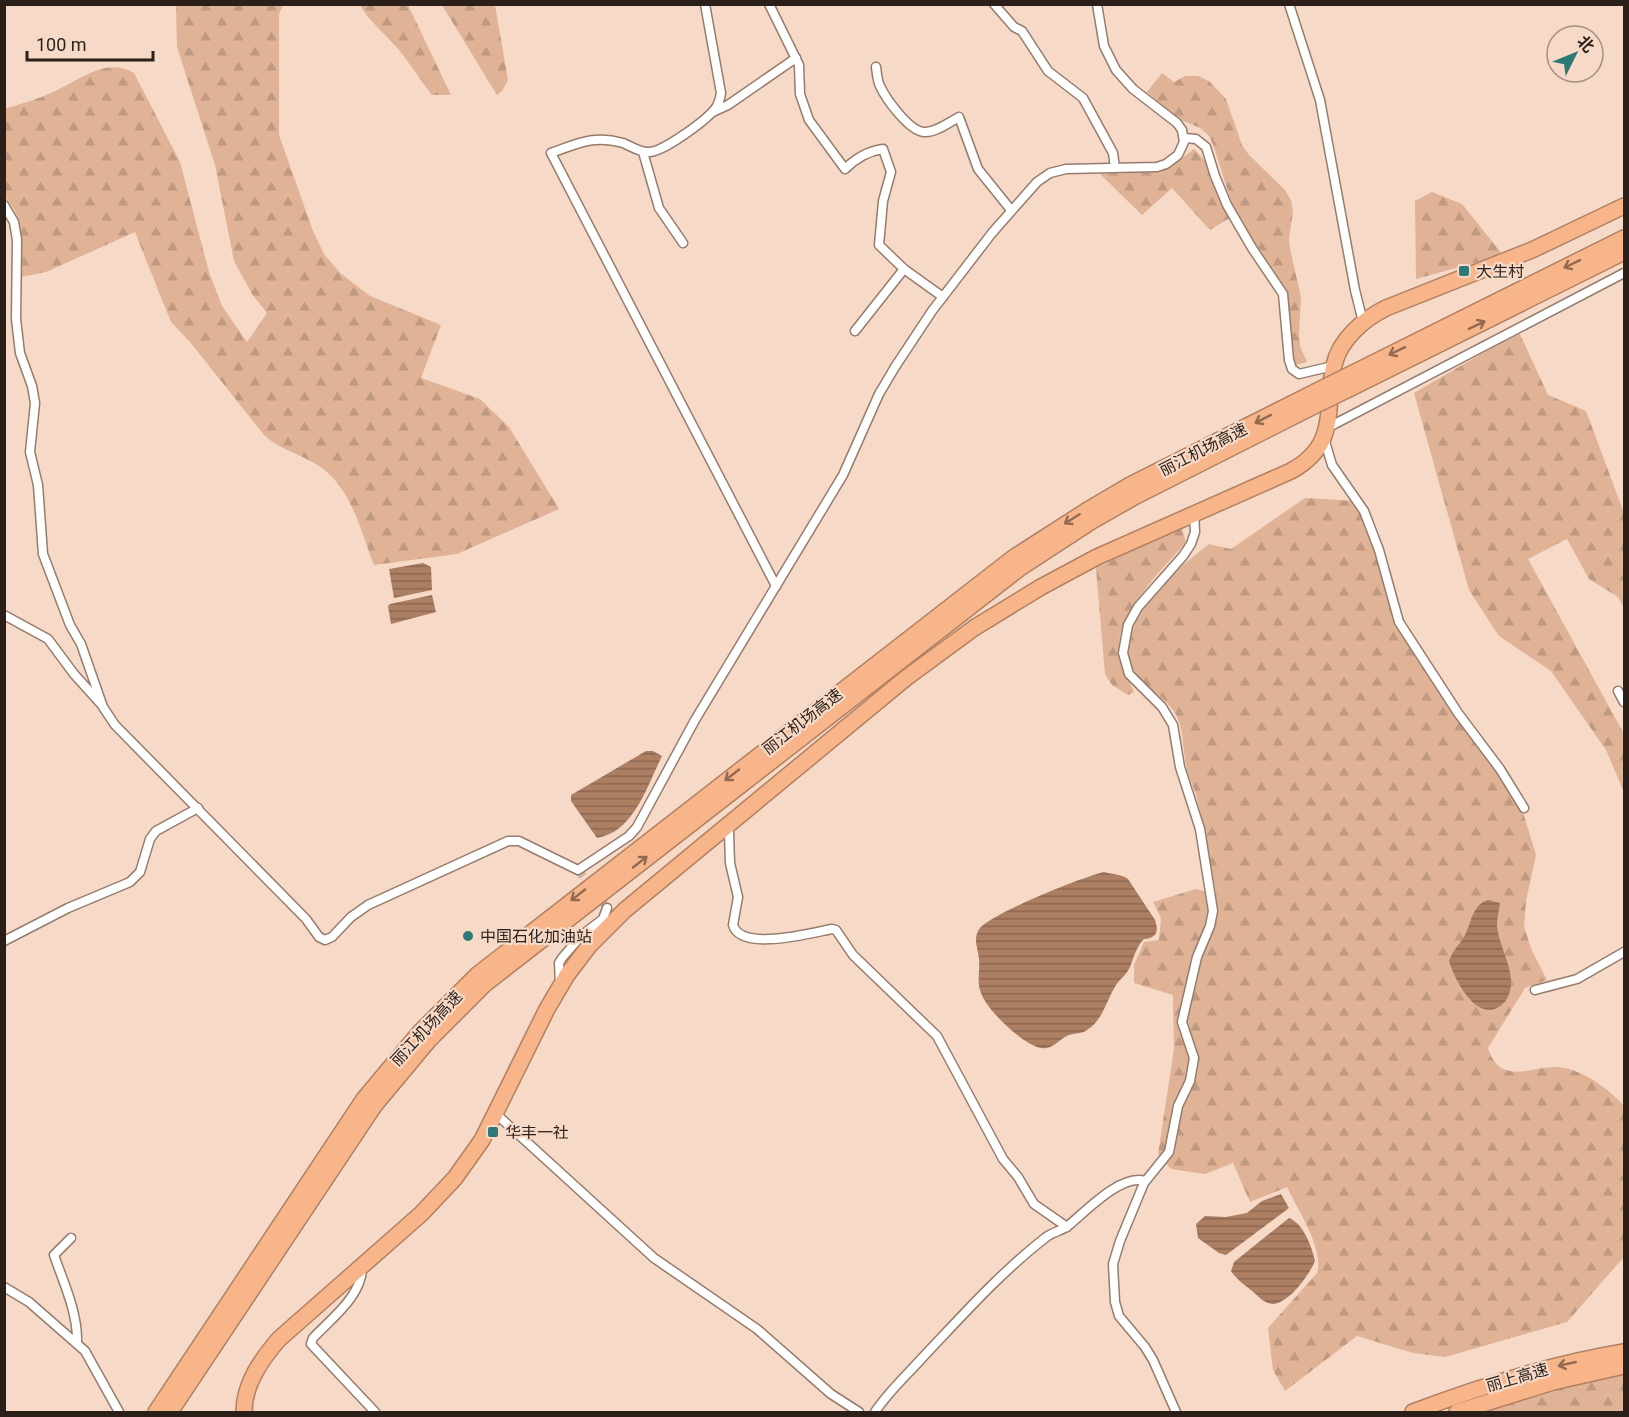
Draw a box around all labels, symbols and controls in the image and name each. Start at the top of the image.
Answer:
scale bar [27,24,153,62]
north arrow [1545,24,1605,84]
text: 北 [1573,32,1598,56]
text: 100 m [36,34,87,55]
one-way arrow [1563,259,1581,271]
place label: 大生村 [1476,262,1524,281]
marker: 大生村 [1457,264,1471,278]
one-way arrow [1467,319,1485,330]
one-way arrow [1389,346,1407,357]
one-way arrow [1254,413,1272,425]
street label: 丽江机场高速 [1156,419,1250,480]
one-way arrow [1064,514,1081,526]
street label: 丽江机场高速 [759,684,846,758]
one-way arrow [724,769,740,782]
one-way arrow [632,856,648,869]
one-way arrow [570,888,586,901]
place label: 中国石化加油站 [480,927,592,946]
marker: 中国石化加油站 [461,929,475,943]
street label: 丽江机场高速 [387,987,466,1070]
place label: 华丰一社 [505,1123,569,1142]
marker: 华丰一社 [486,1125,500,1139]
one-way arrow [1558,1358,1577,1370]
street label: 丽上高速 [1484,1360,1551,1395]

